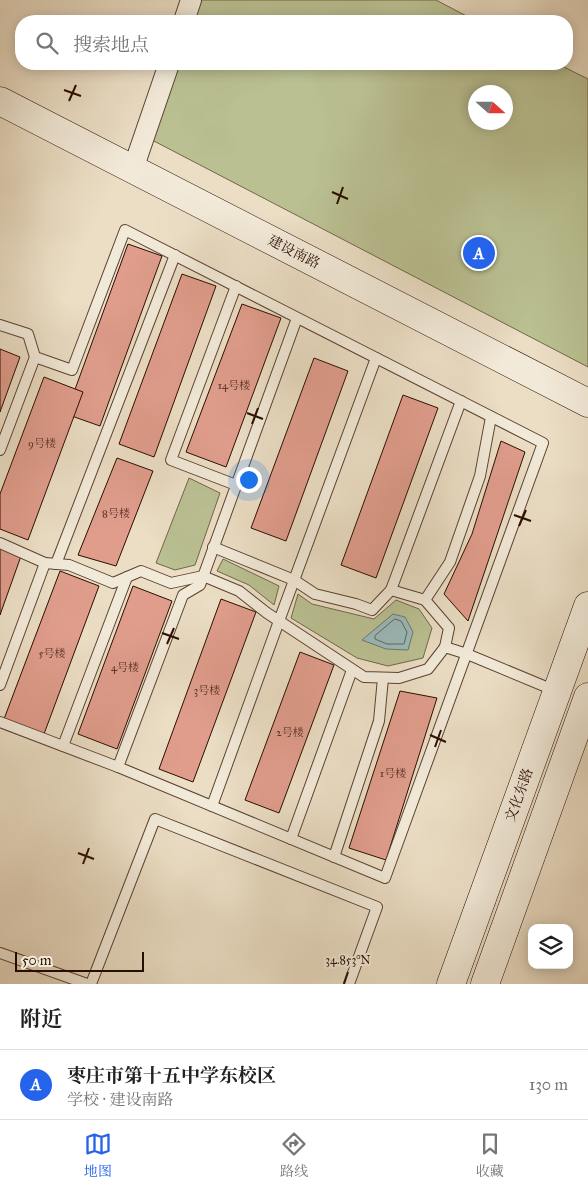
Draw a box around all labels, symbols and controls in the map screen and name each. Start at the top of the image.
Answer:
search box [15,15,573,70]
icon: search [33,29,61,57]
text: 搜索地点 [73,33,149,56]
north arrow [468,85,513,130]
street label: 建设南路 [265,232,323,272]
pin: A [463,234,495,272]
house number: 14号楼 [218,379,250,392]
house number: 9号楼 [28,437,56,450]
your location [236,467,262,493]
house number: 8号楼 [102,507,130,520]
house number: 5号楼 [38,647,66,660]
house number: 4号楼 [111,661,139,674]
house number: 3号楼 [194,684,220,697]
house number: 2号楼 [276,726,304,739]
street label: 文化东路 [501,766,537,824]
house number: 1号楼 [380,767,406,780]
map controls [528,924,573,969]
button: layers [528,924,573,969]
scale bar [15,949,144,972]
text: 50 m [22,952,51,969]
text: 34.853°N [325,953,371,967]
text: 附近 [20,1006,62,1032]
text: 枣庄市第十五中学东校区 [67,1064,276,1087]
text: A [31,1075,41,1094]
text: 130 m [529,1075,568,1094]
text: 学校 · 建设南路 [67,1090,173,1109]
tab: 地图 [84,1130,112,1180]
tab: 路线 [280,1130,308,1180]
tab: 收藏 [476,1130,504,1180]

